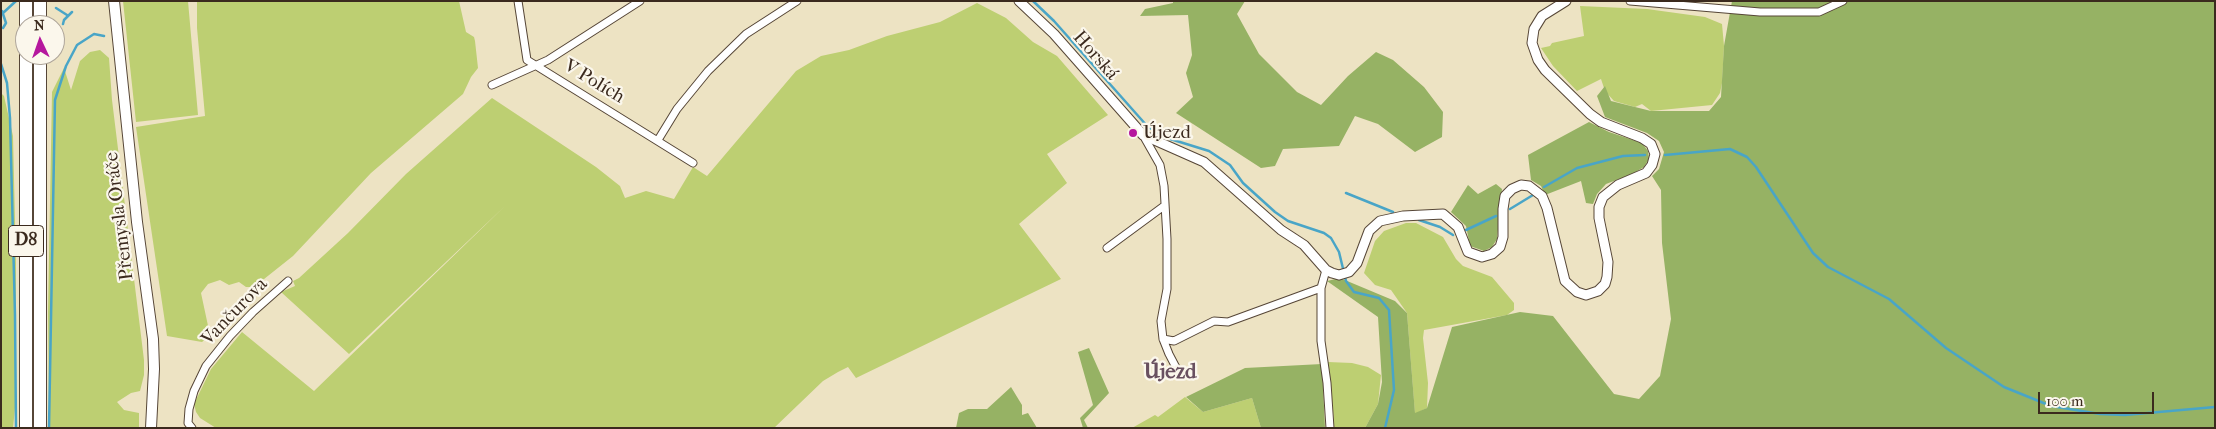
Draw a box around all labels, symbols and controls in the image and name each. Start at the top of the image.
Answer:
north arrow [15,15,65,65]
text: N [33,17,45,34]
street label: Horská [1067,27,1123,85]
street label: V Polích [560,55,628,109]
place label: Újezd [1143,122,1191,144]
marker: Újezd [1127,127,1139,139]
street label: Přemysla Oráče [101,151,139,281]
road number: D8 [8,226,44,256]
street label: Vančurova [197,273,273,351]
district label: Újezd [1144,360,1196,386]
scale bar [2041,382,2157,414]
text: 100 m [2046,392,2084,410]

